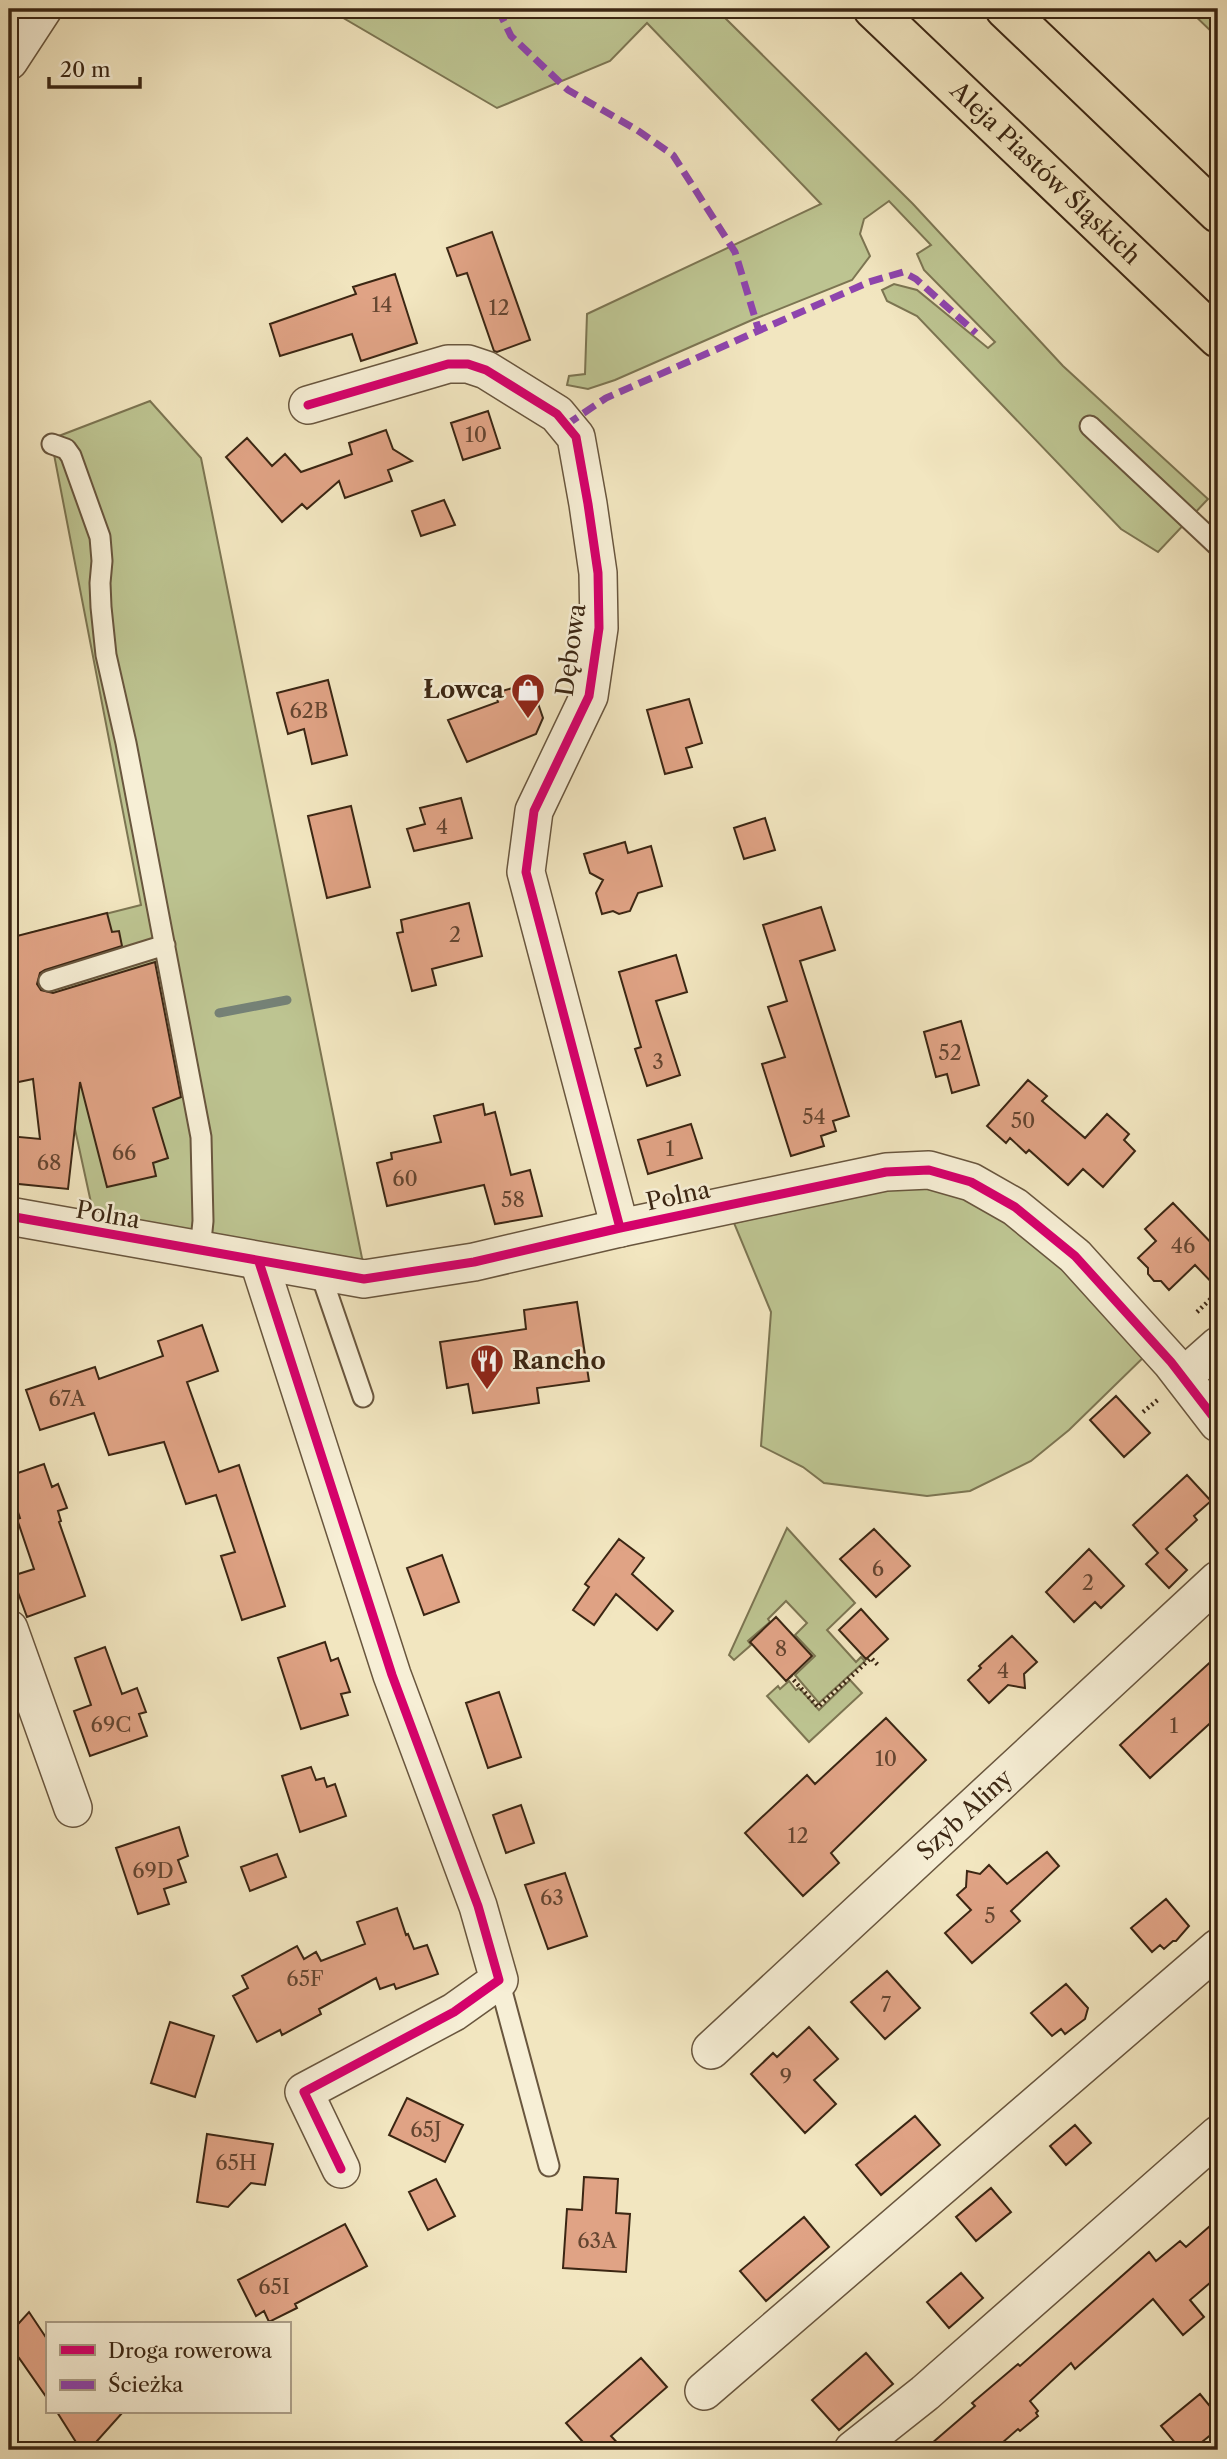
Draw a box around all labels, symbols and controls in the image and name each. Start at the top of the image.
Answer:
scale bar [49,46,140,90]
text: 20 m [60,57,111,82]
street label: Aleja Piastów Śląskich [944,75,1147,270]
house number: 14 [372,292,392,317]
house number: 12 [489,295,509,320]
house number: 10 [465,422,487,447]
street label: Dębowa [550,601,591,698]
shop icon: Łowca [509,671,547,720]
place label: Łowca [423,675,505,704]
house number: 62B [289,698,329,723]
house number: 4 [436,814,448,839]
house number: 2 [449,922,461,947]
house number: 52 [938,1040,962,1065]
house number: 3 [652,1049,664,1074]
house number: 54 [802,1104,826,1129]
house number: 50 [1011,1108,1035,1133]
house number: 1 [666,1136,675,1161]
house number: 66 [112,1140,136,1165]
house number: 68 [37,1150,61,1175]
house number: 60 [392,1166,418,1191]
street label: Polna [643,1175,713,1216]
house number: 58 [501,1187,525,1212]
street label: Polna [74,1195,143,1234]
house number: 46 [1171,1233,1195,1258]
restaurant icon: Rancho [468,1342,506,1391]
place label: Rancho [512,1346,606,1375]
house number: 67A [48,1386,86,1411]
house number: 6 [872,1556,884,1581]
house number: 2 [1082,1570,1094,1595]
house number: 8 [775,1636,787,1661]
house number: 4 [997,1658,1009,1683]
house number: 69C [91,1712,131,1737]
house number: 1 [1170,1713,1179,1738]
house number: 10 [875,1746,897,1771]
street label: Szyb Aliny [911,1763,1019,1866]
house number: 12 [788,1823,808,1848]
house number: 69D [132,1858,174,1883]
house number: 63 [540,1885,564,1910]
house number: 5 [984,1903,996,1928]
house number: 65F [286,1966,324,1991]
house number: 7 [881,1992,892,2017]
house number: 9 [780,2064,792,2089]
house number: 65J [410,2117,442,2142]
house number: 65H [215,2150,257,2175]
house number: 63A [577,2228,617,2253]
house number: 65I [258,2274,290,2299]
legend [46,2322,290,2414]
text: Droga rowerowa [108,2338,273,2363]
text: Ścieżka [108,2372,184,2397]

